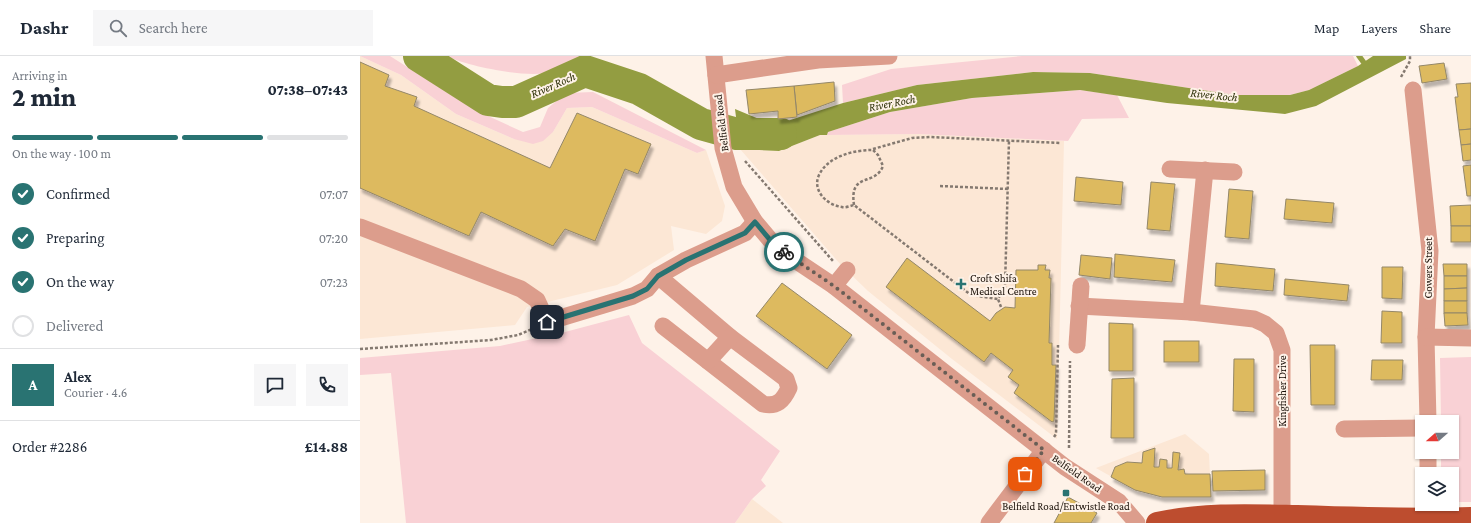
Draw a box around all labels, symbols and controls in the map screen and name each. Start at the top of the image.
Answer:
search box [93,10,373,46]
text: Dashr [20,17,69,38]
icon: search [107,17,129,39]
text: Search here [139,20,207,36]
text: Map [1314,20,1339,36]
text: Layers [1361,20,1398,36]
text: Share [1420,20,1451,36]
text: Arriving in [12,68,68,83]
water label: River Roch [529,69,578,101]
text: 07:38–07:43 [268,82,348,98]
text: 2 min [12,83,76,112]
water label: River Roch [1190,86,1238,104]
water label: River Roch [867,92,917,114]
street label: Belfield Road [712,94,730,152]
text: On the way · 100 m [12,146,111,161]
icon: check [12,183,34,205]
text: Confirmed [46,186,110,202]
text: 07:07 [319,187,348,202]
icon: check [12,227,34,249]
text: Preparing [46,230,105,246]
text: 07:20 [319,231,348,246]
courier [764,232,804,272]
street label: Gowers Street [1422,237,1434,299]
icon: bike [773,241,795,263]
icon: check [12,271,34,293]
place label: Croft Shifa Medical Centre [970,272,1037,297]
text: On the way [46,274,114,290]
text: 07:23 [320,275,348,290]
marker: Croft Shifa Medical Centre [955,278,967,290]
pin [530,305,564,339]
icon: home [536,311,558,333]
text: Delivered [46,318,103,334]
street label: Kingfisher Drive [1276,355,1289,427]
button: chat [254,364,296,406]
button: phone [306,364,348,406]
text: Alex [64,369,92,385]
text: A [29,377,37,393]
text: Courier · 4.6 [64,385,127,400]
north arrow [1415,415,1459,459]
map controls [1415,415,1459,511]
text: Order #2286 [12,439,87,455]
text: £14.88 [305,439,348,455]
street label: Belfield Road [1050,452,1104,495]
pin [1008,457,1042,491]
icon: bag [1014,463,1036,485]
button: layers [1415,467,1459,511]
marker: Belfield Road/Entwistle Road [1061,488,1071,498]
place label: Belfield Road/Entwistle Road [1002,500,1130,512]

